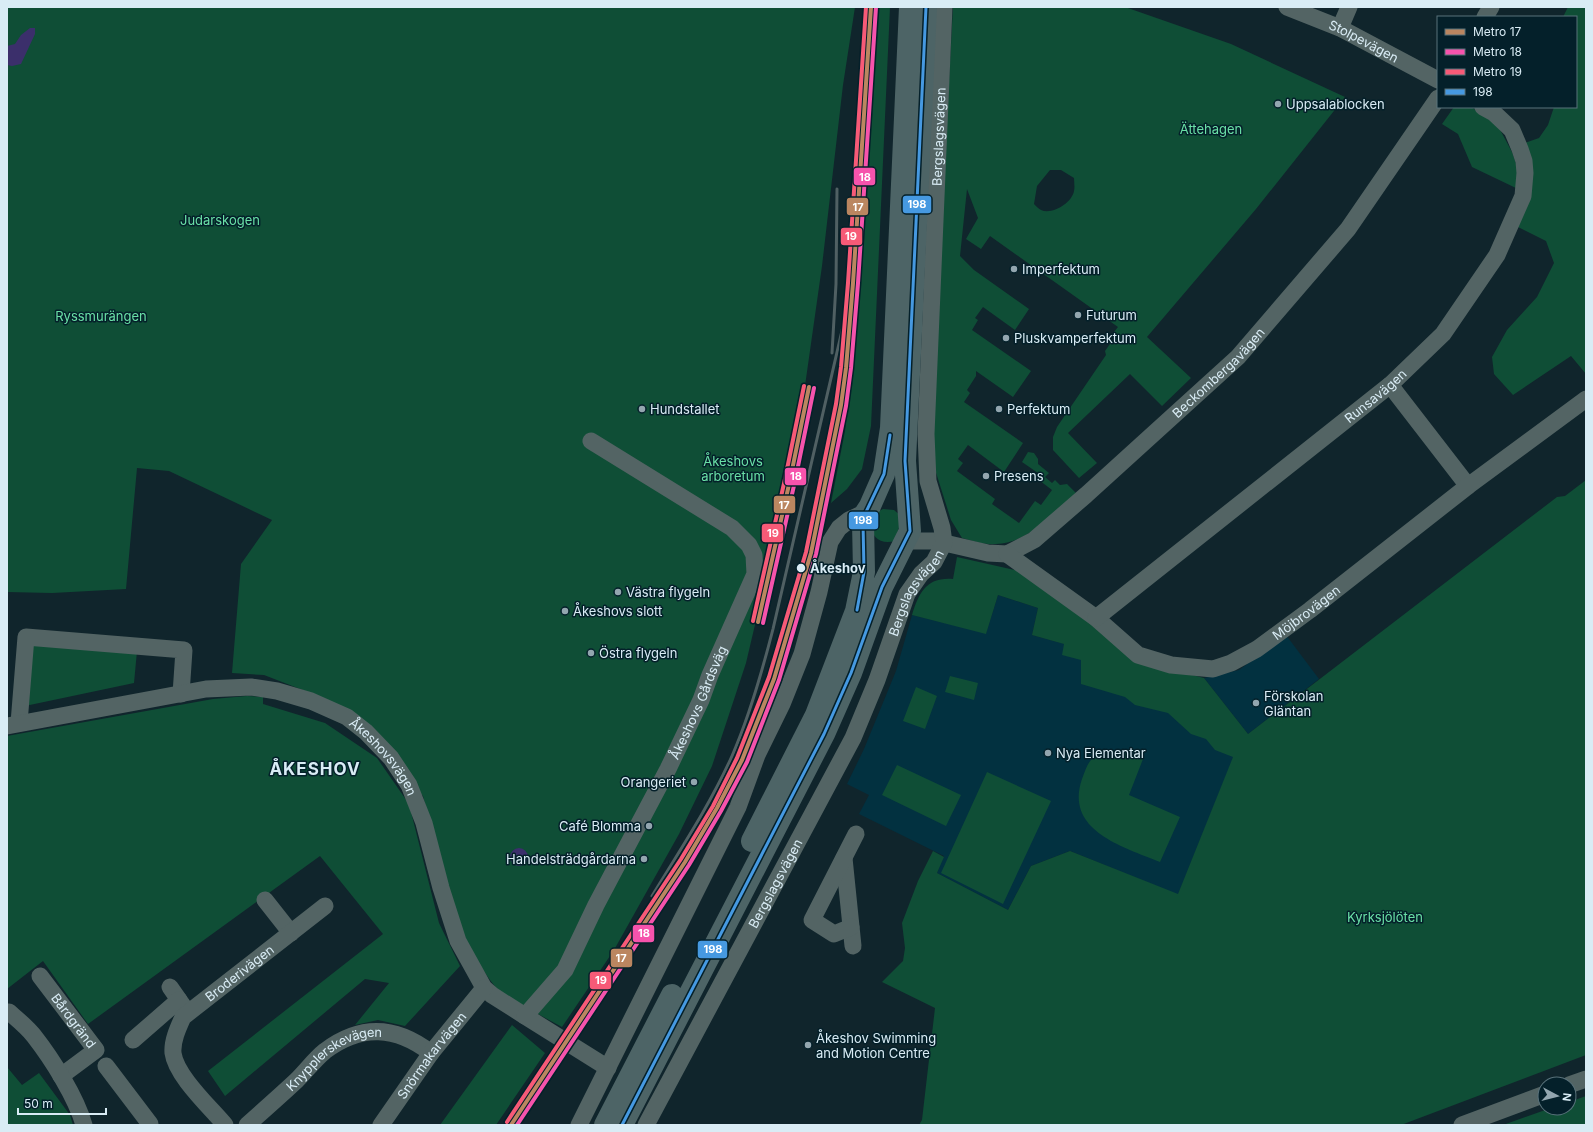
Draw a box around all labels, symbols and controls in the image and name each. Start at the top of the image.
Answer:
street label: Stolpevägen [1327,16,1401,66]
legend [1437,16,1577,108]
text: Metro 17 [1473,24,1522,39]
text: Metro 18 [1473,44,1522,59]
text: Metro 19 [1473,64,1522,79]
text: 198 [1473,84,1493,99]
street label: Bergslagsvägen [928,87,949,186]
place label: Uppsalablocken [1286,96,1385,112]
marker: Uppsalablocken [1273,99,1283,109]
park label: Ättehagen [1180,121,1242,137]
line badge: 18 [853,167,876,186]
text: 18 [859,170,871,184]
line badge: 198 [902,195,932,214]
line badge: 17 [846,197,869,216]
text: 198 [907,197,927,211]
text: 17 [852,200,864,214]
park label: Judarskogen [180,212,260,228]
line badge: 19 [840,227,863,246]
text: 19 [845,229,857,243]
place label: Imperfektum [1022,261,1100,277]
marker: Imperfektum [1009,264,1019,274]
place label: Futurum [1086,307,1137,323]
park label: Ryssmurängen [55,308,147,324]
marker: Futurum [1073,310,1083,320]
street label: Beckombergavägen [1169,324,1268,421]
place label: Pluskvamperfektum [1014,330,1136,346]
marker: Pluskvamperfektum [1001,333,1011,343]
street label: Runsavägen [1341,366,1410,426]
place label: Hundstallet [650,401,720,417]
place label: Perfektum [1007,401,1070,417]
marker: Hundstallet [637,404,647,414]
marker: Perfektum [994,404,1004,414]
park label: Åkeshovs arboretum [701,452,765,484]
line badge: 18 [784,467,807,486]
place label: Presens [994,468,1044,484]
text: 18 [790,469,802,483]
marker: Presens [981,471,991,481]
line badge: 17 [773,495,796,514]
text: 17 [778,498,790,512]
line badge: 198 [848,511,879,530]
text: 198 [853,513,873,527]
line badge: 19 [761,523,784,543]
text: 19 [767,526,779,540]
street label: Bergslagsvägen [885,547,947,638]
place label: Åkeshov [810,559,866,576]
marker: Åkeshov [795,562,807,574]
street label: Möjbrovägen [1269,582,1343,643]
place label: Västra flygeln [626,584,710,600]
marker: Västra flygeln [613,587,623,597]
place label: Åkeshovs slott [573,602,662,619]
marker: Åkeshovs slott [560,606,570,616]
street label: Åkeshovs Gårdsväg [665,643,730,762]
place label: Östra flygeln [599,645,677,661]
marker: Östra flygeln [586,648,596,658]
place label: Förskolan Gläntan [1264,688,1323,719]
marker: Förskolan Gläntan [1251,698,1261,708]
street label: Åkeshovsvägen [346,713,420,798]
place label: Nya Elementar [1056,745,1146,761]
marker: Nya Elementar [1043,748,1053,758]
district label: ÅKESHOV [269,757,361,779]
place label: Orangeriet [621,774,686,790]
marker: Orangeriet [689,777,699,787]
place label: Café Blomma [559,818,641,834]
marker: Café Blomma [644,821,654,831]
street label: Bergslagsvägen [745,836,806,931]
place label: Handelsträdgårdarna [506,851,636,867]
marker: Handelsträdgårdarna [639,854,649,864]
park label: Kyrksjölöten [1347,909,1423,925]
line badge: 18 [632,924,655,943]
text: 18 [638,926,650,940]
line badge: 198 [697,940,728,959]
street label: Broderivägen [202,941,277,1005]
text: 198 [703,942,723,956]
line badge: 17 [610,948,633,968]
text: 17 [615,951,627,965]
line badge: 19 [589,971,612,990]
text: 19 [595,973,607,987]
street label: Bårdgränd [48,990,100,1051]
street label: Snörmakarvägen [394,1009,469,1102]
street label: Knypplerskevägen [283,1024,382,1094]
place label: Åkeshov Swimming and Motion Centre [816,1029,936,1061]
marker: Åkeshov Swimming and Motion Centre [803,1040,813,1050]
north arrow [1537,1076,1577,1116]
scale bar [18,1090,106,1116]
text: N [1559,1092,1574,1102]
text: 50 m [24,1096,53,1111]

